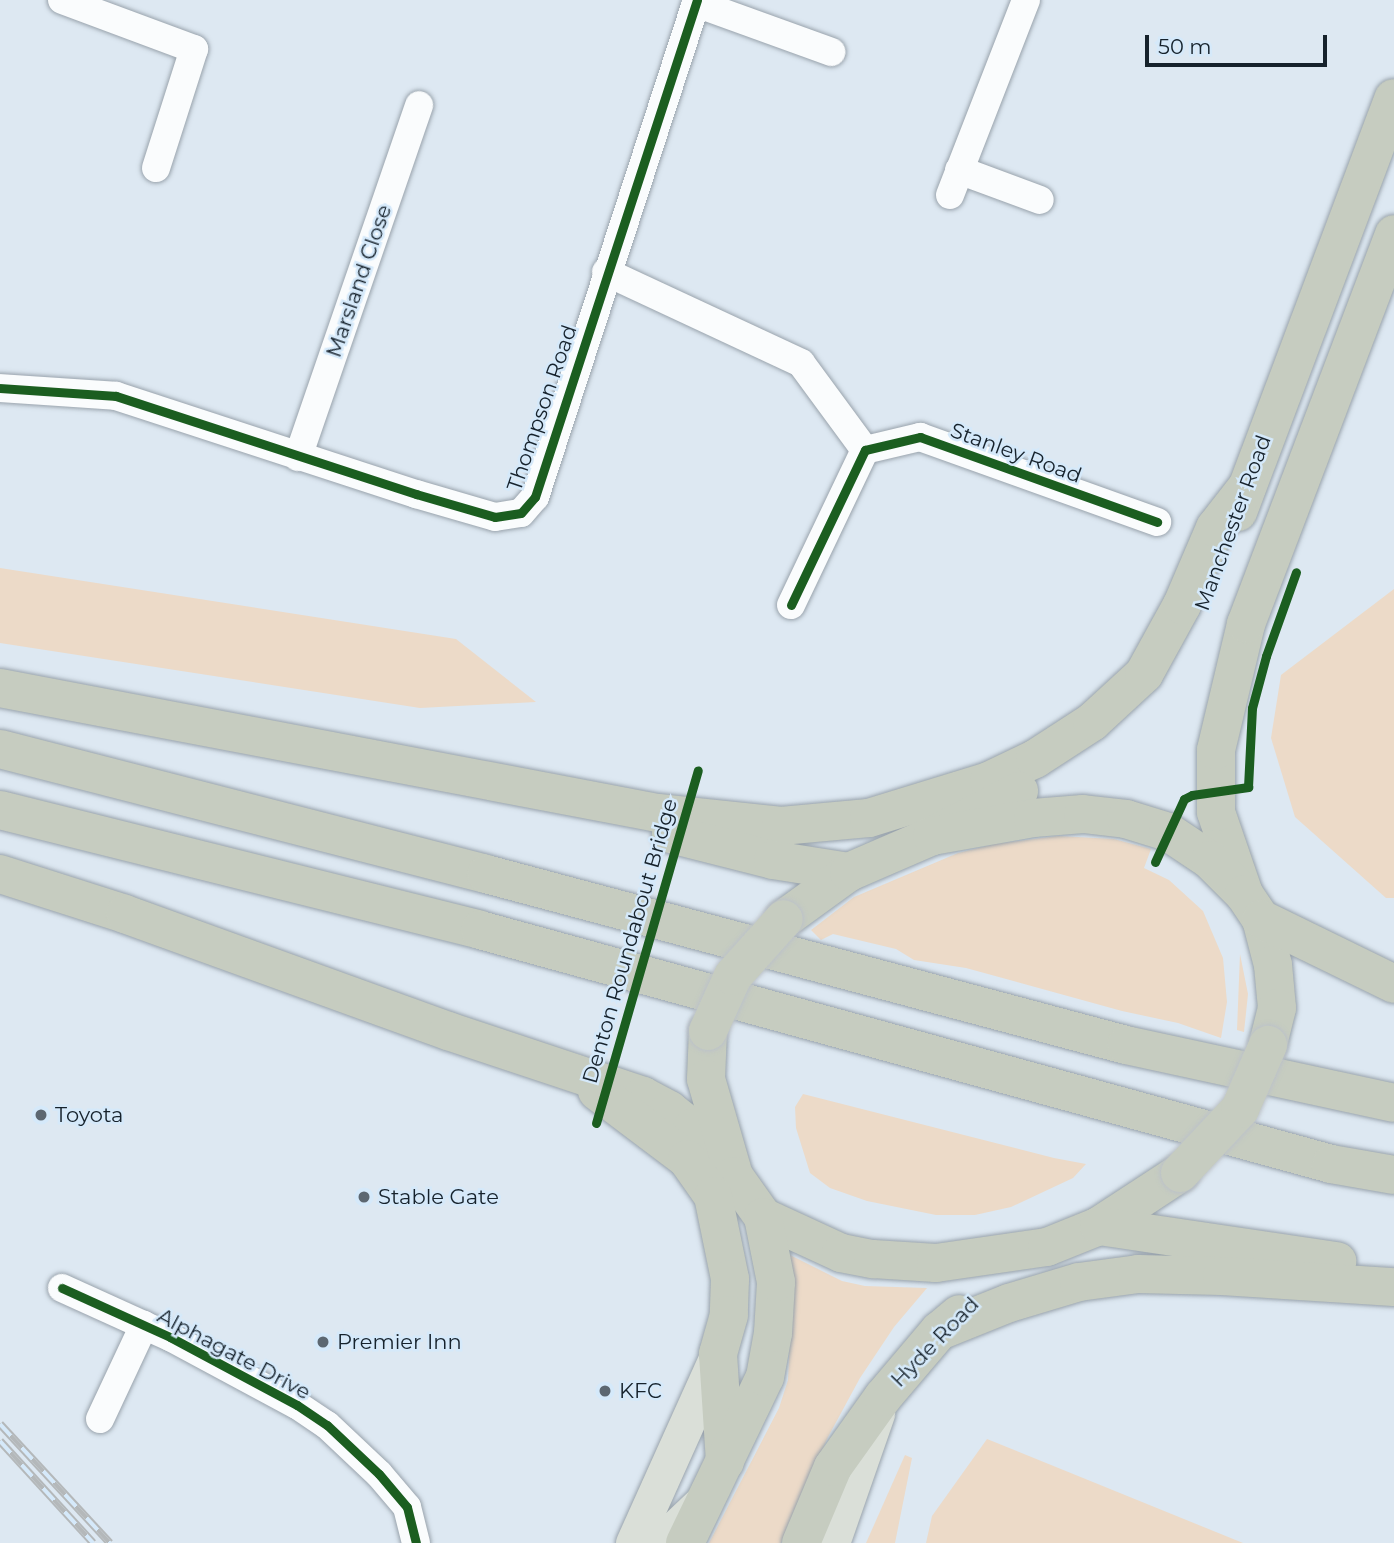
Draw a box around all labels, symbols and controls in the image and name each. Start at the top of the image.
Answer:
scale bar [1149,21,1331,65]
text: 50 m [1158,34,1212,59]
street label: Marsland Close [321,201,397,361]
street label: Thompson Road [502,322,582,494]
street label: Stanley Road [947,418,1085,488]
street label: Manchester Road [1190,432,1276,614]
street label: Denton Roundabout Bridge [577,796,683,1086]
place label: Toyota [55,1102,123,1128]
marker: Toyota [33,1107,49,1123]
place label: Stable Gate [378,1184,499,1210]
marker: Stable Gate [356,1189,372,1205]
street label: Hyde Road [886,1292,984,1392]
street label: Alphagate Drive [153,1303,315,1405]
place label: Premier Inn [337,1329,462,1355]
marker: Premier Inn [315,1334,331,1350]
place label: KFC [619,1378,662,1404]
marker: KFC [597,1383,613,1399]

